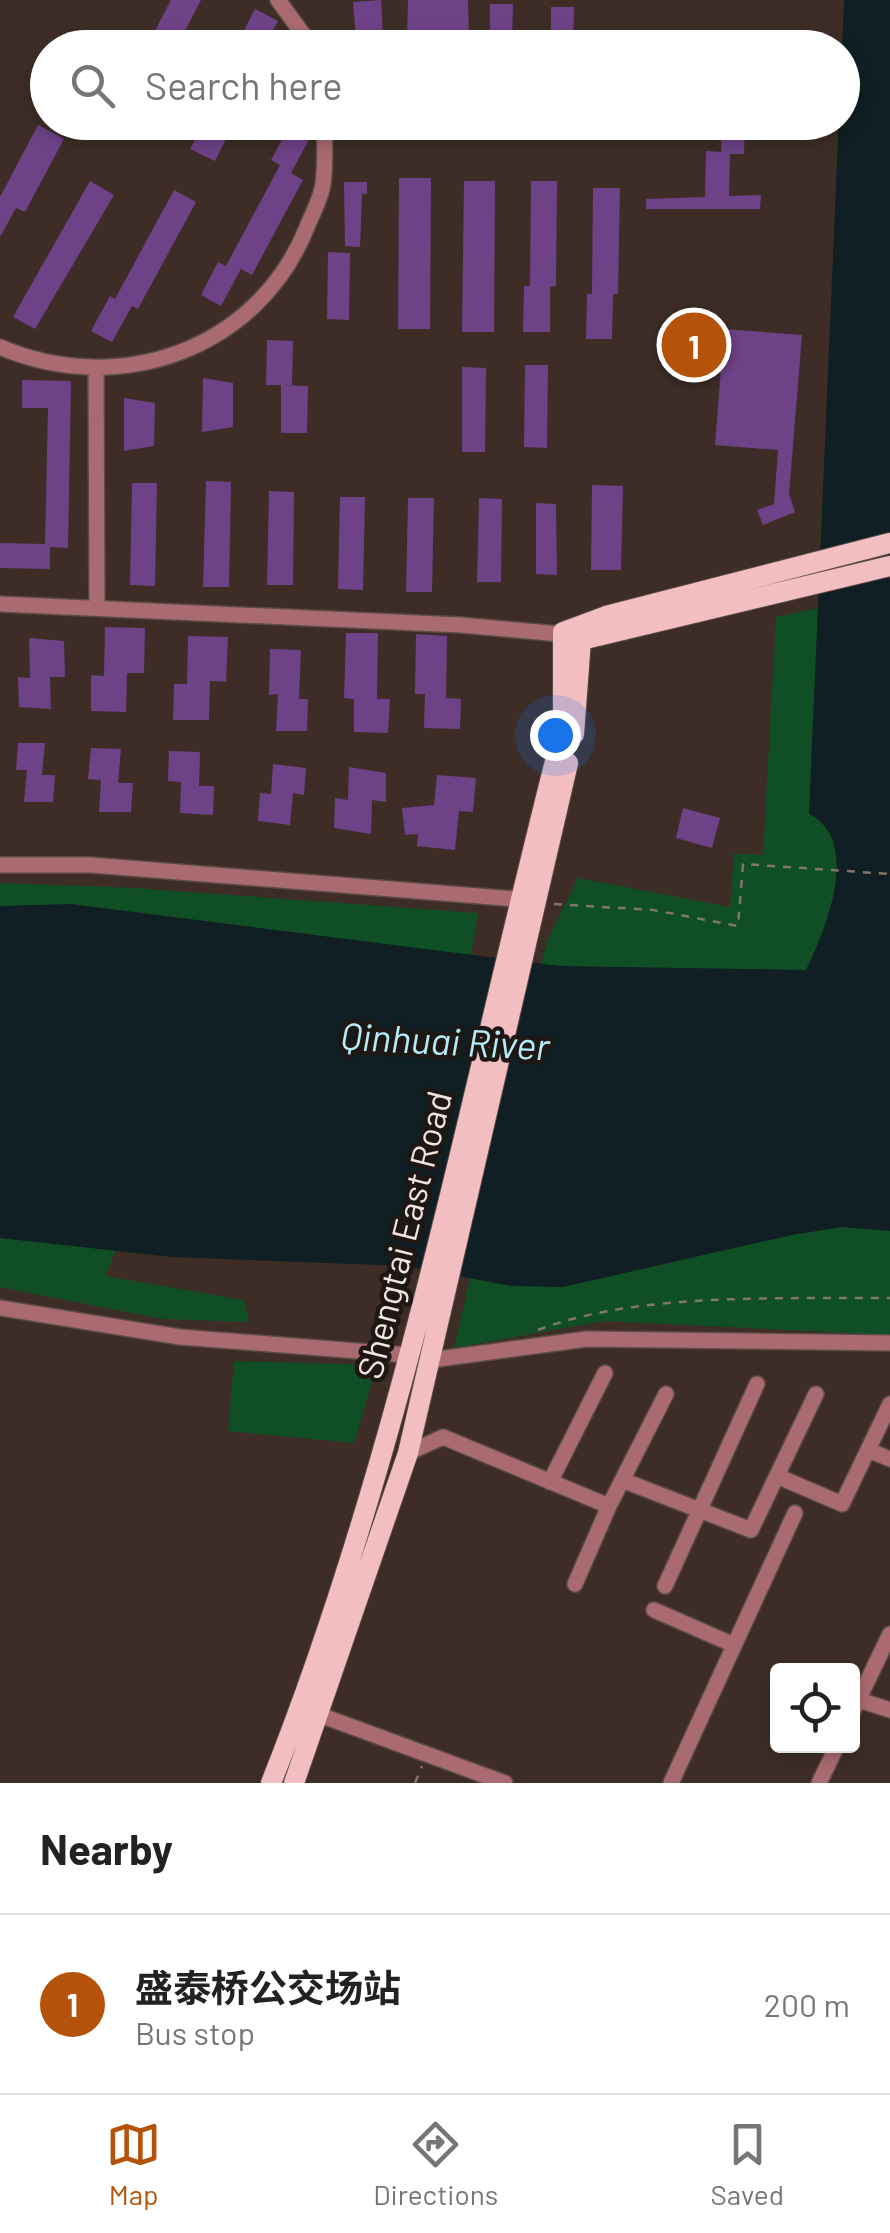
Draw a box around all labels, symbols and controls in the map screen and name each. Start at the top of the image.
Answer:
search box [30,30,860,140]
icon: search [65,58,120,113]
text: Search here [145,62,343,108]
pin: 1 [662,308,726,382]
your location [530,710,581,761]
water label: Qinhuai River [340,1012,552,1069]
street label: Shengtai East Road [347,1086,459,1383]
map controls [770,1663,860,1753]
button: locate [770,1663,860,1753]
text: Nearby [40,1823,173,1873]
text: 盛泰桥公交场站 [135,1964,401,2010]
text: 1 [67,1985,78,2023]
text: 200 m [764,1985,850,2023]
text: Bus stop [135,2013,255,2051]
tab: Map [106,2117,161,2211]
tab: Directions [373,2117,498,2211]
tab: Saved [710,2117,784,2211]

